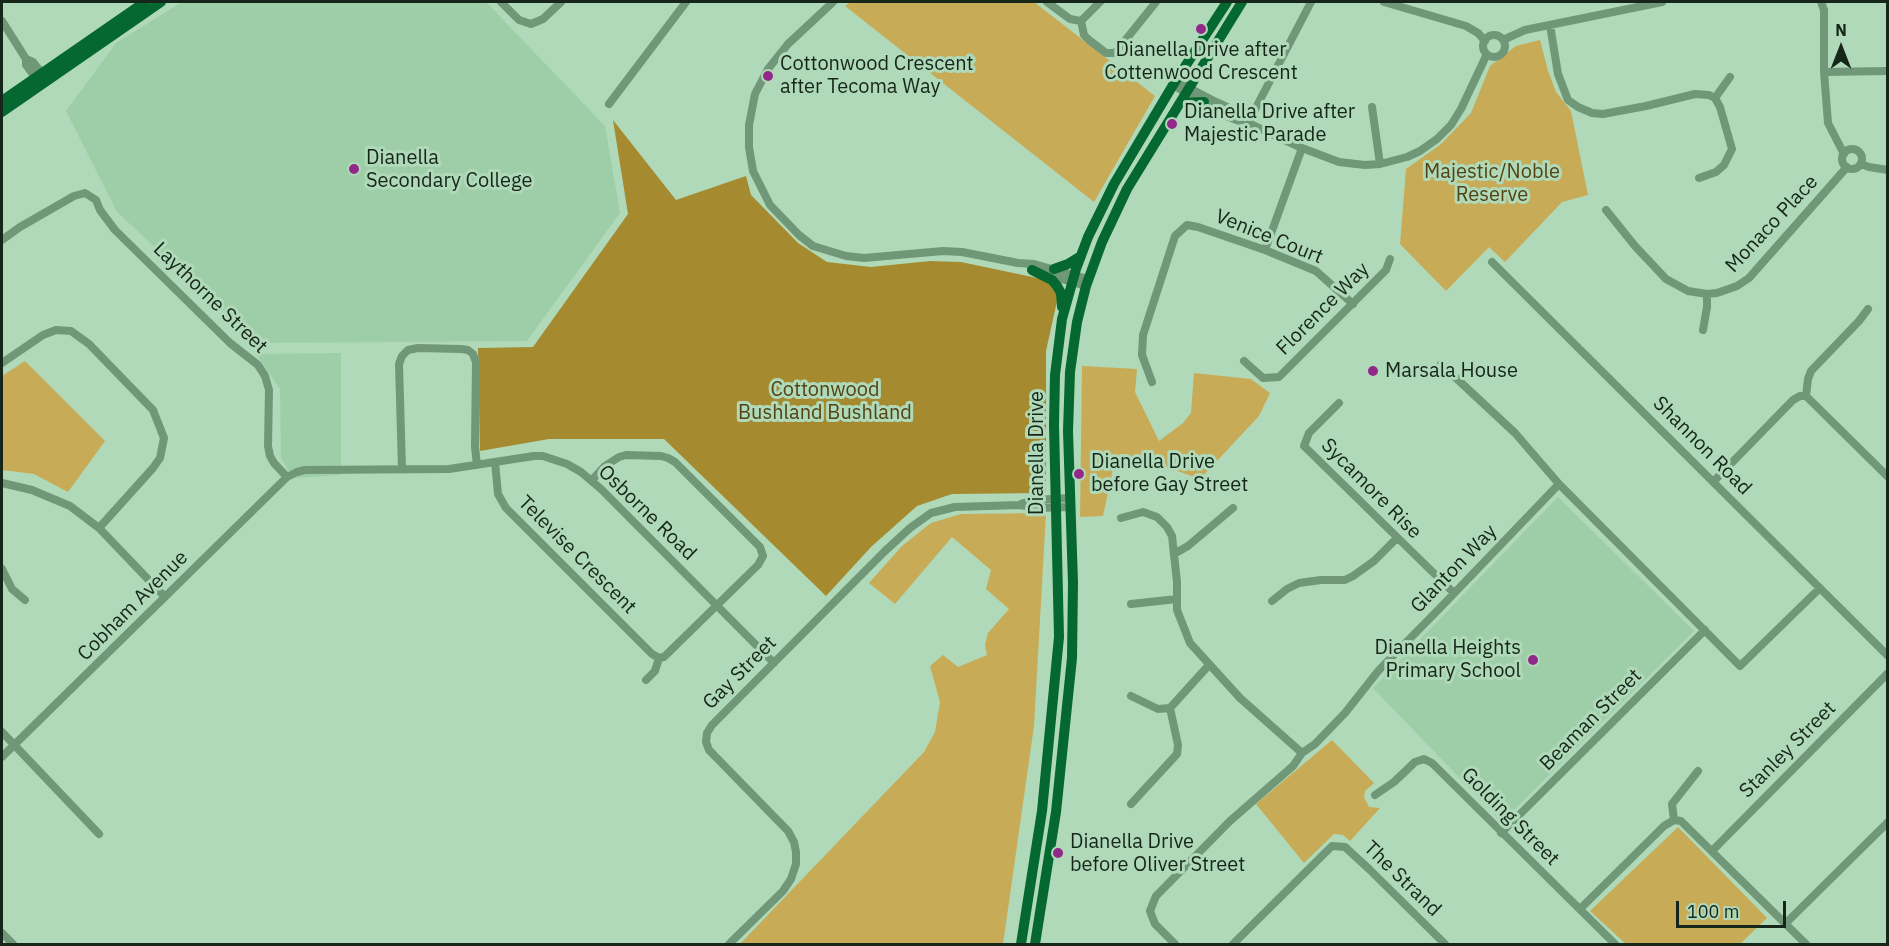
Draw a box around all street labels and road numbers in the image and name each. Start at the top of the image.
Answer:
street label: Monaco Place [1721,170,1823,278]
street label: Venice Court [1212,205,1326,269]
street label: Laythorne Street [148,237,272,359]
street label: Florence Way [1272,258,1374,360]
street label: Dianella Drive [1025,391,1049,515]
street label: Shannon Road [1648,392,1756,500]
street label: Sycamore Rise [1316,434,1426,544]
street label: Osborne Road [593,460,701,566]
street label: Televise Crescent [513,491,641,619]
street label: Glanton Way [1406,520,1502,618]
street label: Cobham Avenue [73,546,193,666]
street label: Gay Street [698,631,782,715]
street label: Beaman Street [1535,664,1647,776]
street label: Stanley Street [1735,697,1841,803]
street label: Golding Street [1456,763,1564,871]
street label: The Strand [1358,836,1446,922]

